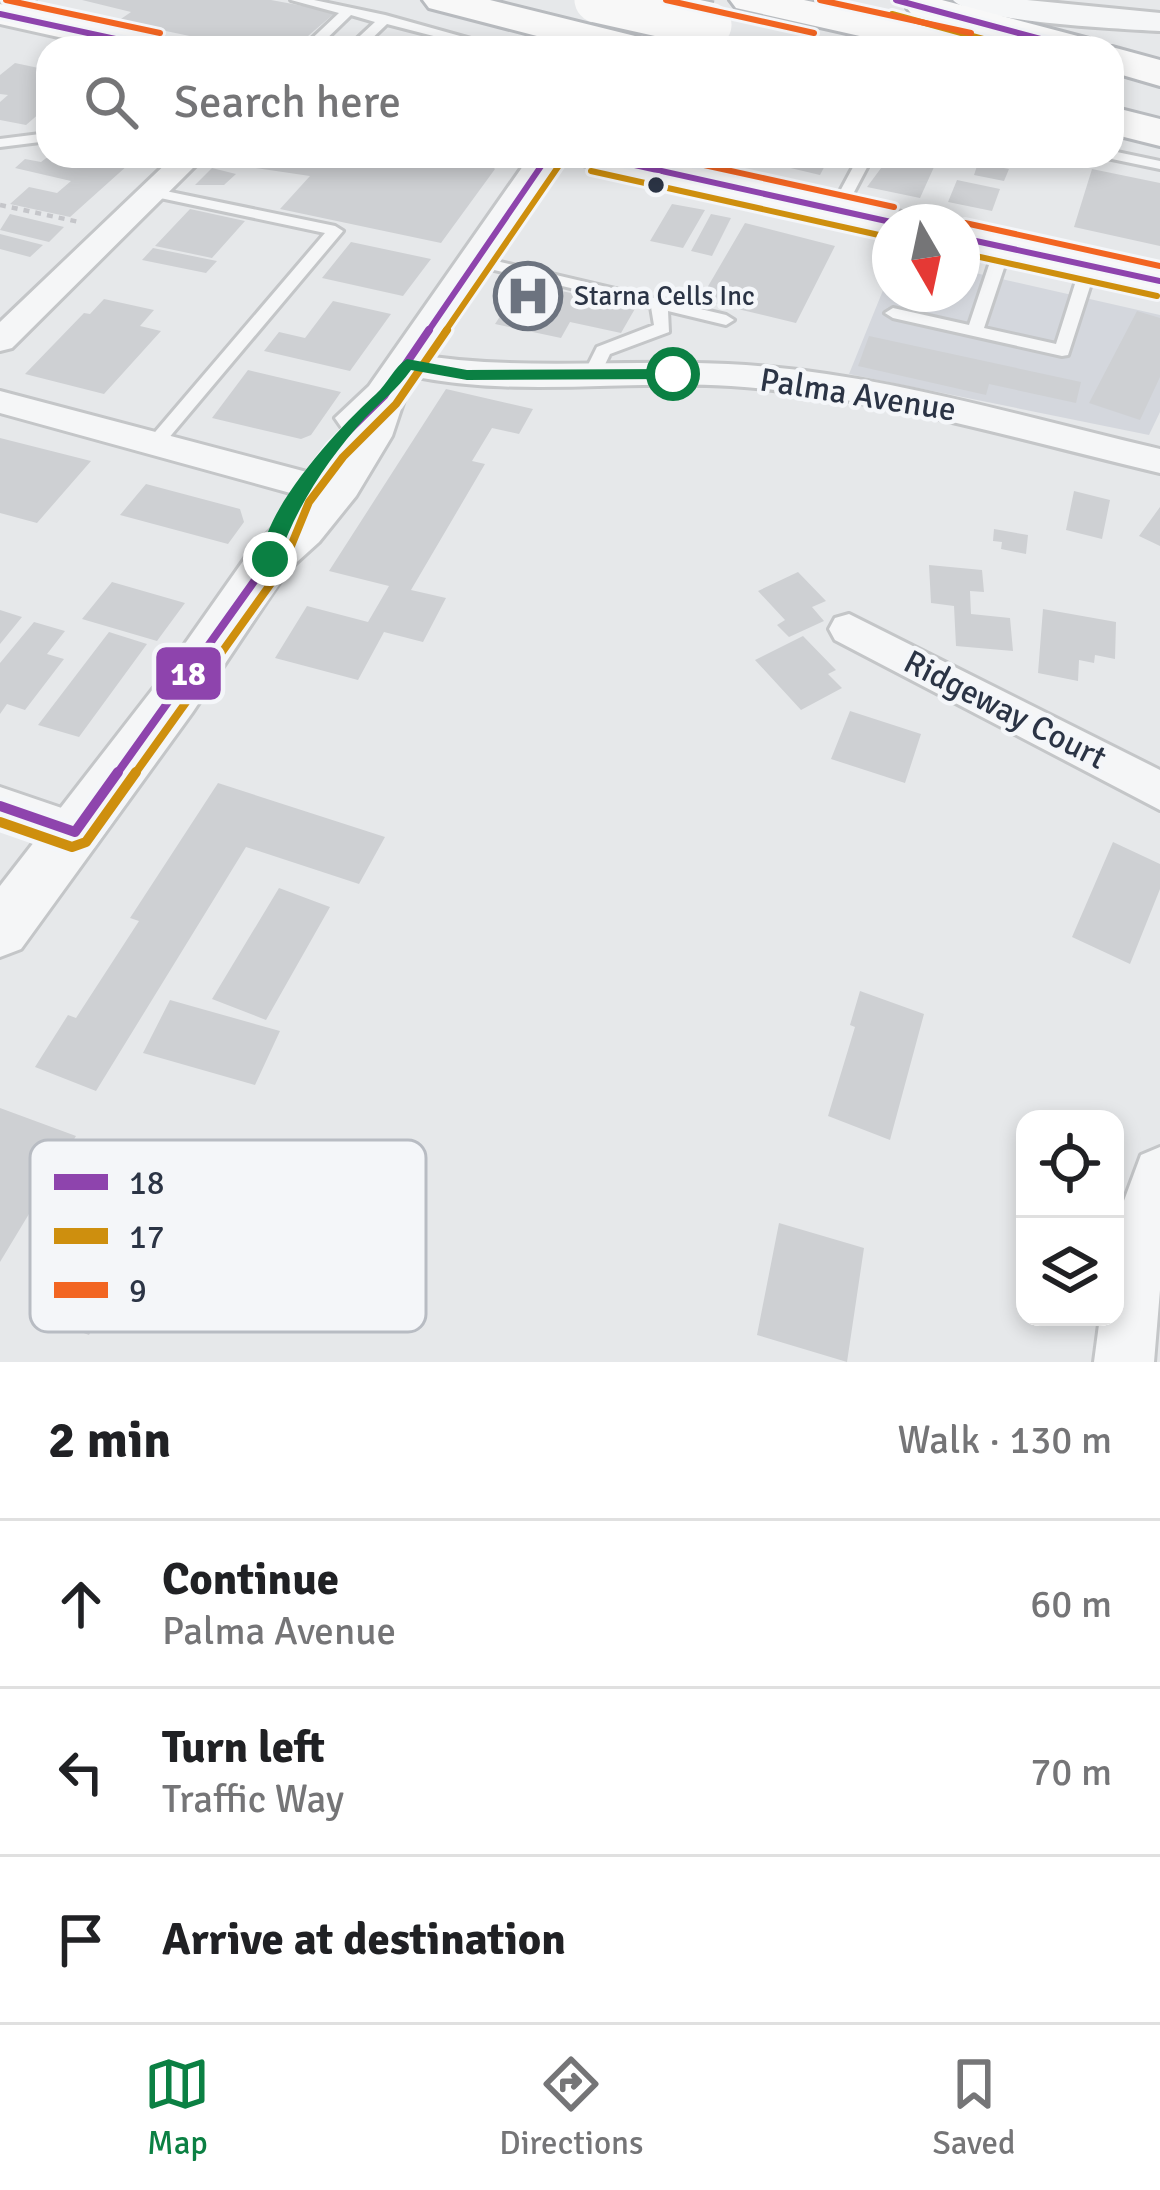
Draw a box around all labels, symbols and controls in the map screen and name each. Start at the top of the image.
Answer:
search box [36,36,1124,168]
icon: search [78,69,144,135]
text: Search here [174,75,401,130]
unlabelled marker [645,174,667,196]
north arrow [872,204,980,312]
hospital icon: Starna Cells Inc [493,261,563,331]
place label: Starna Cells Inc [574,280,755,313]
route start [646,347,700,401]
street label: Palma Avenue [757,359,959,431]
route end [243,532,297,586]
street label: Ridgeway Court [897,641,1113,779]
line badge: 18 [154,645,223,702]
text: 18 [170,654,206,695]
map controls [1016,1110,1124,1326]
button: locate [1016,1110,1124,1218]
legend [30,1140,426,1332]
text: 18 [129,1163,165,1204]
text: 17 [129,1217,165,1258]
button: layers [1016,1218,1124,1326]
text: 9 [129,1271,147,1312]
text: 2 min [48,1409,171,1472]
text: Walk · 130 m [898,1416,1112,1464]
text: Continue [162,1552,339,1607]
icon: ahead [48,1571,114,1637]
text: 60 m [1030,1580,1112,1628]
text: Palma Avenue [162,1607,396,1655]
text: Turn left [162,1720,325,1775]
icon: left [48,1739,114,1805]
text: 70 m [1030,1748,1112,1796]
text: Traffic Way [162,1775,344,1823]
icon: arrive [48,1907,114,1973]
text: Arrive at destination [162,1912,566,1967]
tab: Map [144,2051,210,2164]
tab: Directions [499,2051,644,2164]
tab: Saved [932,2051,1016,2164]

